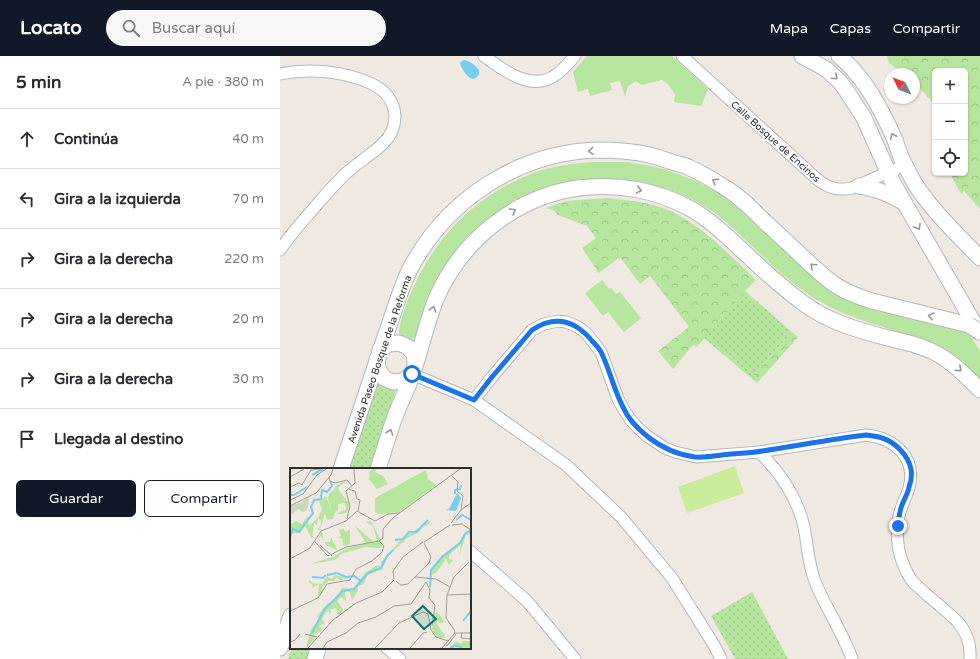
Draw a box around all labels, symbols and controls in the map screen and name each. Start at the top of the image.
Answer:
search box [106,10,386,46]
text: Locato [20,17,82,39]
icon: search [120,17,142,39]
text: Buscar aquí [152,19,235,37]
text: Mapa [770,20,808,37]
text: Capas [830,20,871,37]
text: Compartir [893,20,960,37]
north arrow [884,68,920,104]
map controls [932,68,968,176]
button: + [932,68,968,104]
text: 5 min [16,72,61,93]
one-way arrow [830,72,838,80]
text: A pie · 380 m [182,74,264,90]
street label: Calle Bosque de Encinos [728,98,823,185]
button: − [932,104,968,140]
icon: ahead [16,128,38,150]
text: Continúa [54,130,118,148]
text: 40 m [232,131,264,147]
one-way arrow [890,133,898,141]
button: locate [932,140,968,176]
one-way arrow [588,146,594,155]
one-way arrow [712,178,719,186]
one-way arrow [636,185,642,194]
icon: left [16,188,38,210]
text: Gira a la izquierda [54,190,181,208]
text: 70 m [232,191,264,207]
one-way arrow [509,209,516,216]
one-way arrow [913,223,920,230]
icon: right [16,248,38,270]
text: Gira a la derecha [54,250,173,268]
text: 220 m [224,251,264,267]
one-way arrow [810,264,818,271]
street label: Avenida Paseo Bosque de la Reforma [345,274,414,445]
one-way arrow [428,306,437,313]
icon: right [16,308,38,330]
text: Gira a la derecha [54,310,173,328]
text: 20 m [232,311,264,327]
one-way arrow [928,312,934,320]
one-way arrow [954,364,962,371]
route start [403,365,421,383]
icon: right [16,368,38,390]
text: Gira a la derecha [54,370,173,388]
text: 30 m [232,371,264,387]
icon: arrive [16,428,38,450]
one-way arrow [385,429,394,436]
text: Llegada al destino [54,430,183,448]
inset map [290,468,471,649]
button: Guardar [16,480,136,517]
button: Compartir [144,480,264,517]
route end [889,517,907,535]

